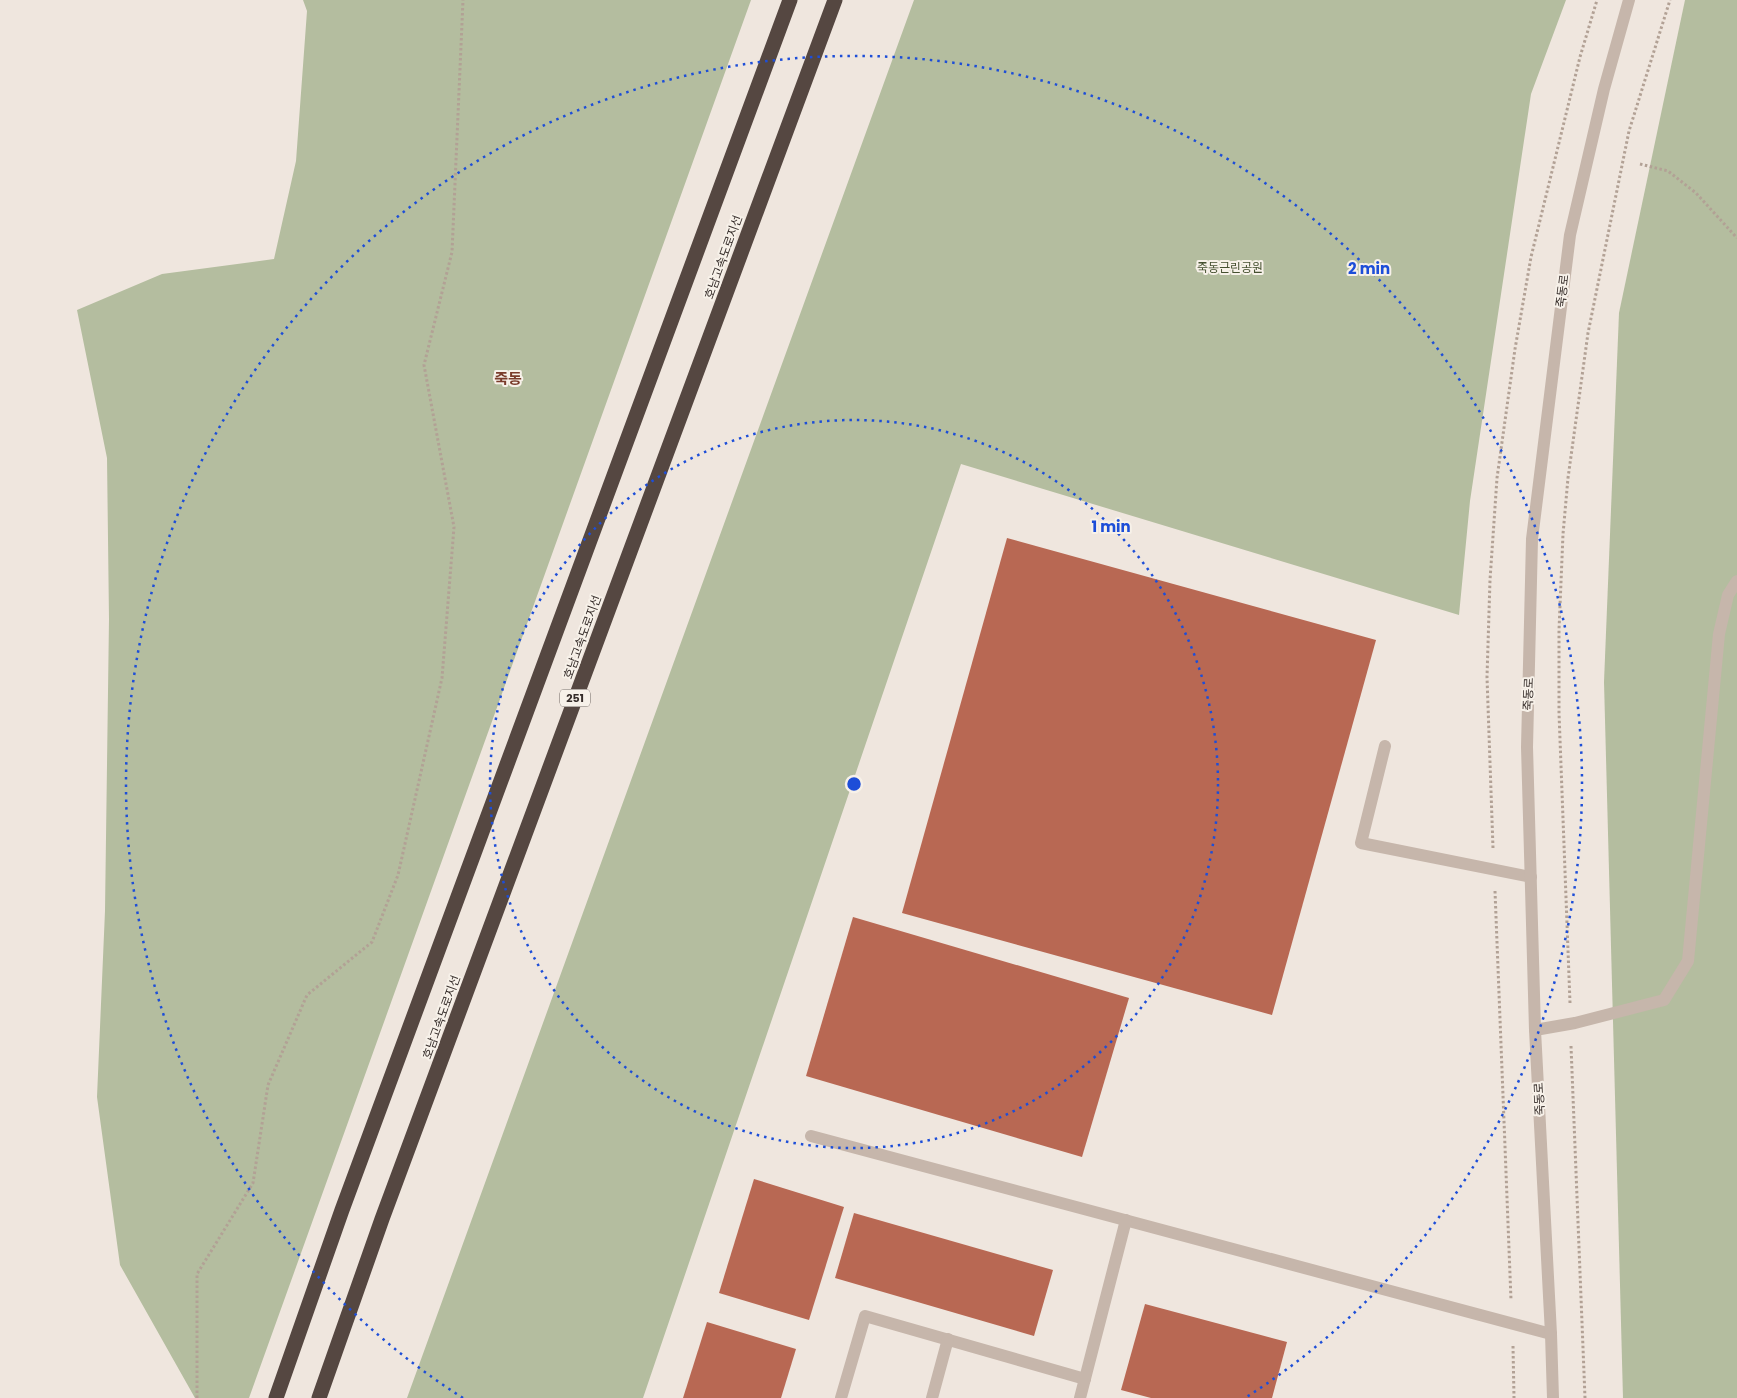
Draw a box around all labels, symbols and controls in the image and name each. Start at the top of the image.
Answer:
street label: 호남고속도로지선 [700,213,746,301]
text: 2 min [1348,258,1390,279]
park label: 죽동근린공원 [1197,259,1263,276]
street label: 죽동로 [1552,274,1572,308]
district label: 죽동 [494,368,522,389]
text: 1 min [1091,516,1131,537]
street label: 호남고속도로지선 [559,593,605,681]
street label: 죽동로 [1519,677,1537,711]
road number: 251 [560,690,590,706]
centre of rings [845,775,863,793]
street label: 호남고속도로지선 [418,973,464,1061]
street label: 죽동로 [1530,1082,1548,1116]

